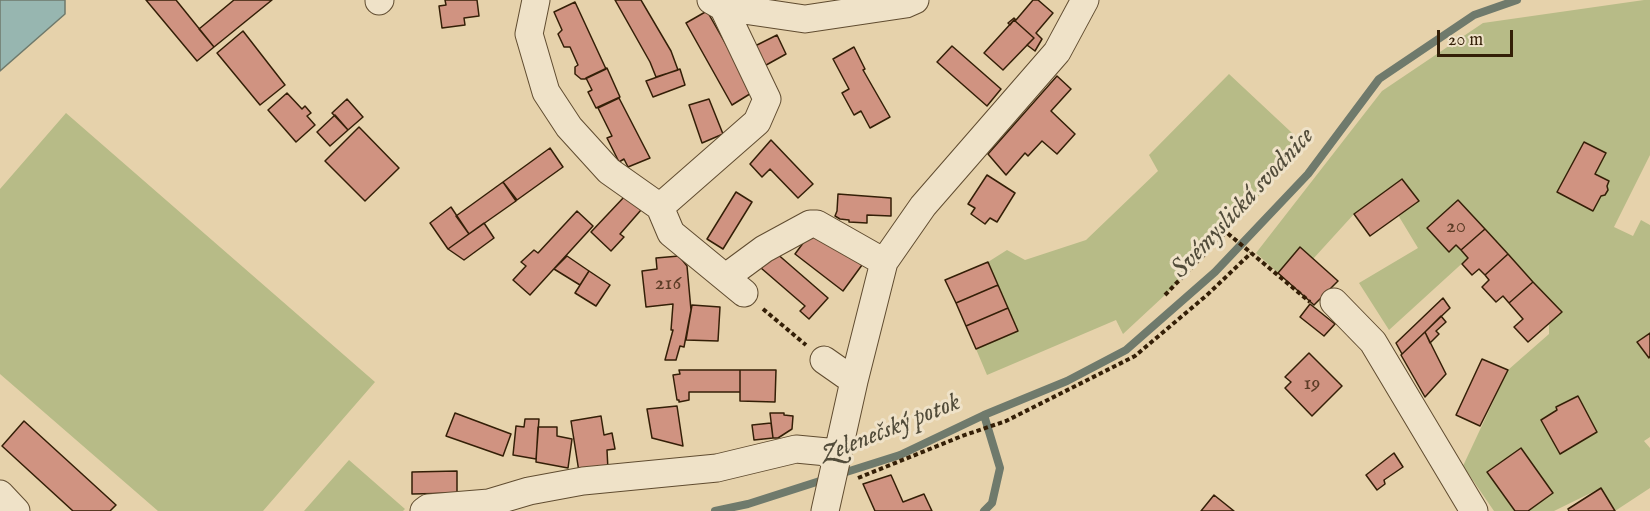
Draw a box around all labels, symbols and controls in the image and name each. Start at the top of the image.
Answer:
scale bar [1440,18,1516,56]
text: 20 m [1448,29,1483,52]
water label: Svémyslická svodnice [1166,122,1322,286]
house number: 20 [1446,215,1466,241]
house number: 216 [655,272,681,298]
house number: 19 [1304,372,1320,398]
water label: Zelenečský potok [817,388,965,472]

